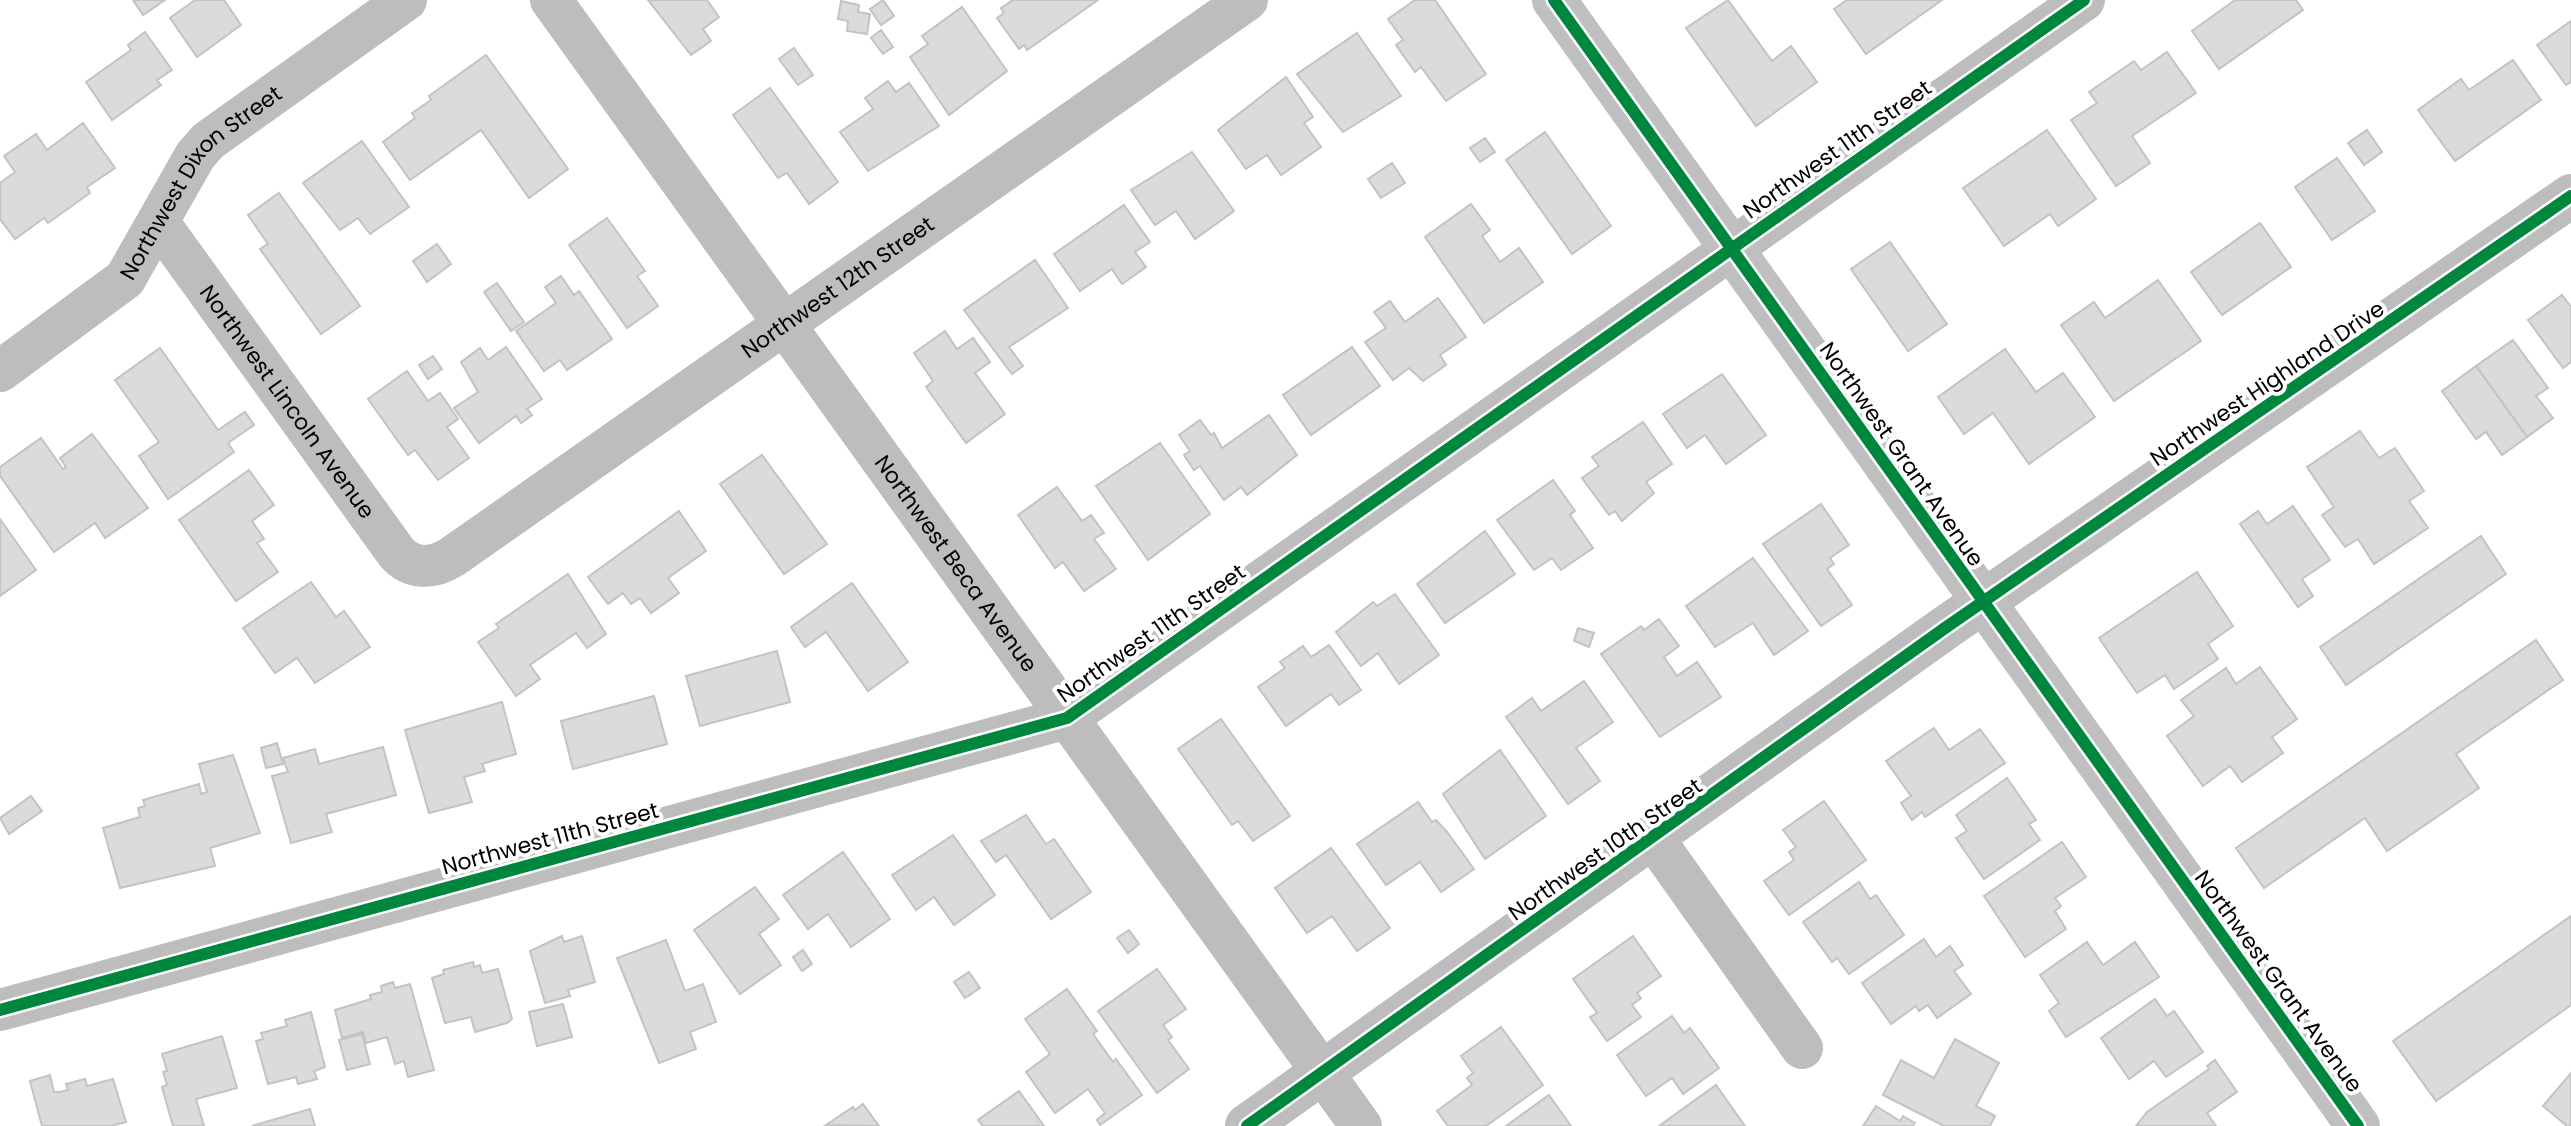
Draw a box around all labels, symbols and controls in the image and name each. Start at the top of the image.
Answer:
street label: Northwest 11th Street [1737,73,1938,226]
street label: Northwest Dixon Street [113,78,288,286]
street label: Northwest 12th Street [735,209,940,366]
street label: Northwest Lincoln Avenue [192,279,382,525]
street label: Northwest Highland Drive [2144,293,2391,474]
street label: Northwest Grant Avenue [1812,336,1991,573]
street label: Northwest Beca Avenue [867,449,1045,679]
street label: Northwest 11th Street [1051,557,1252,710]
street label: Northwest 10th Street [1502,771,1708,928]
street label: Northwest 11th Street [438,795,662,882]
street label: Northwest Grant Avenue [2187,864,2370,1099]

